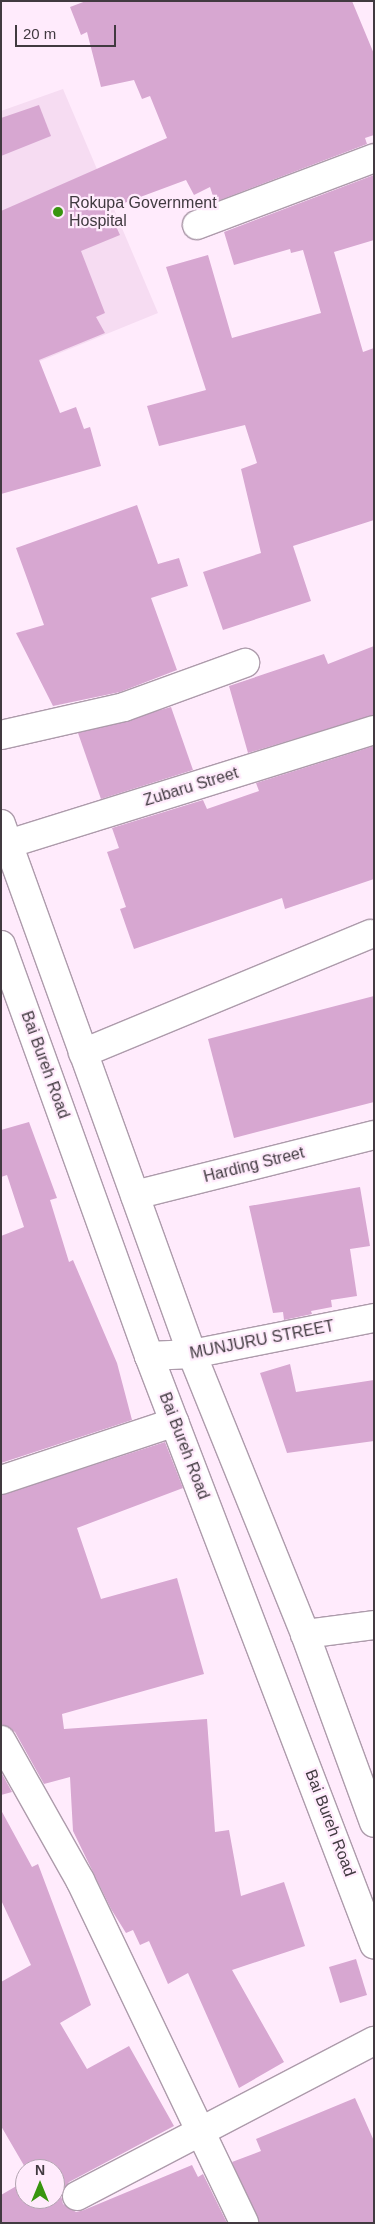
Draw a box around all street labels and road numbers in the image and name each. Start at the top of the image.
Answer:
street label: Zubaru Street [141,764,241,810]
street label: Bai Bureh Road [17,1009,73,1121]
street label: Harding Street [202,1143,306,1187]
street label: MUNJURU STREET [188,1317,336,1363]
street label: Bai Bureh Road [155,1390,213,1502]
street label: Bai Bureh Road [301,1767,359,1879]

